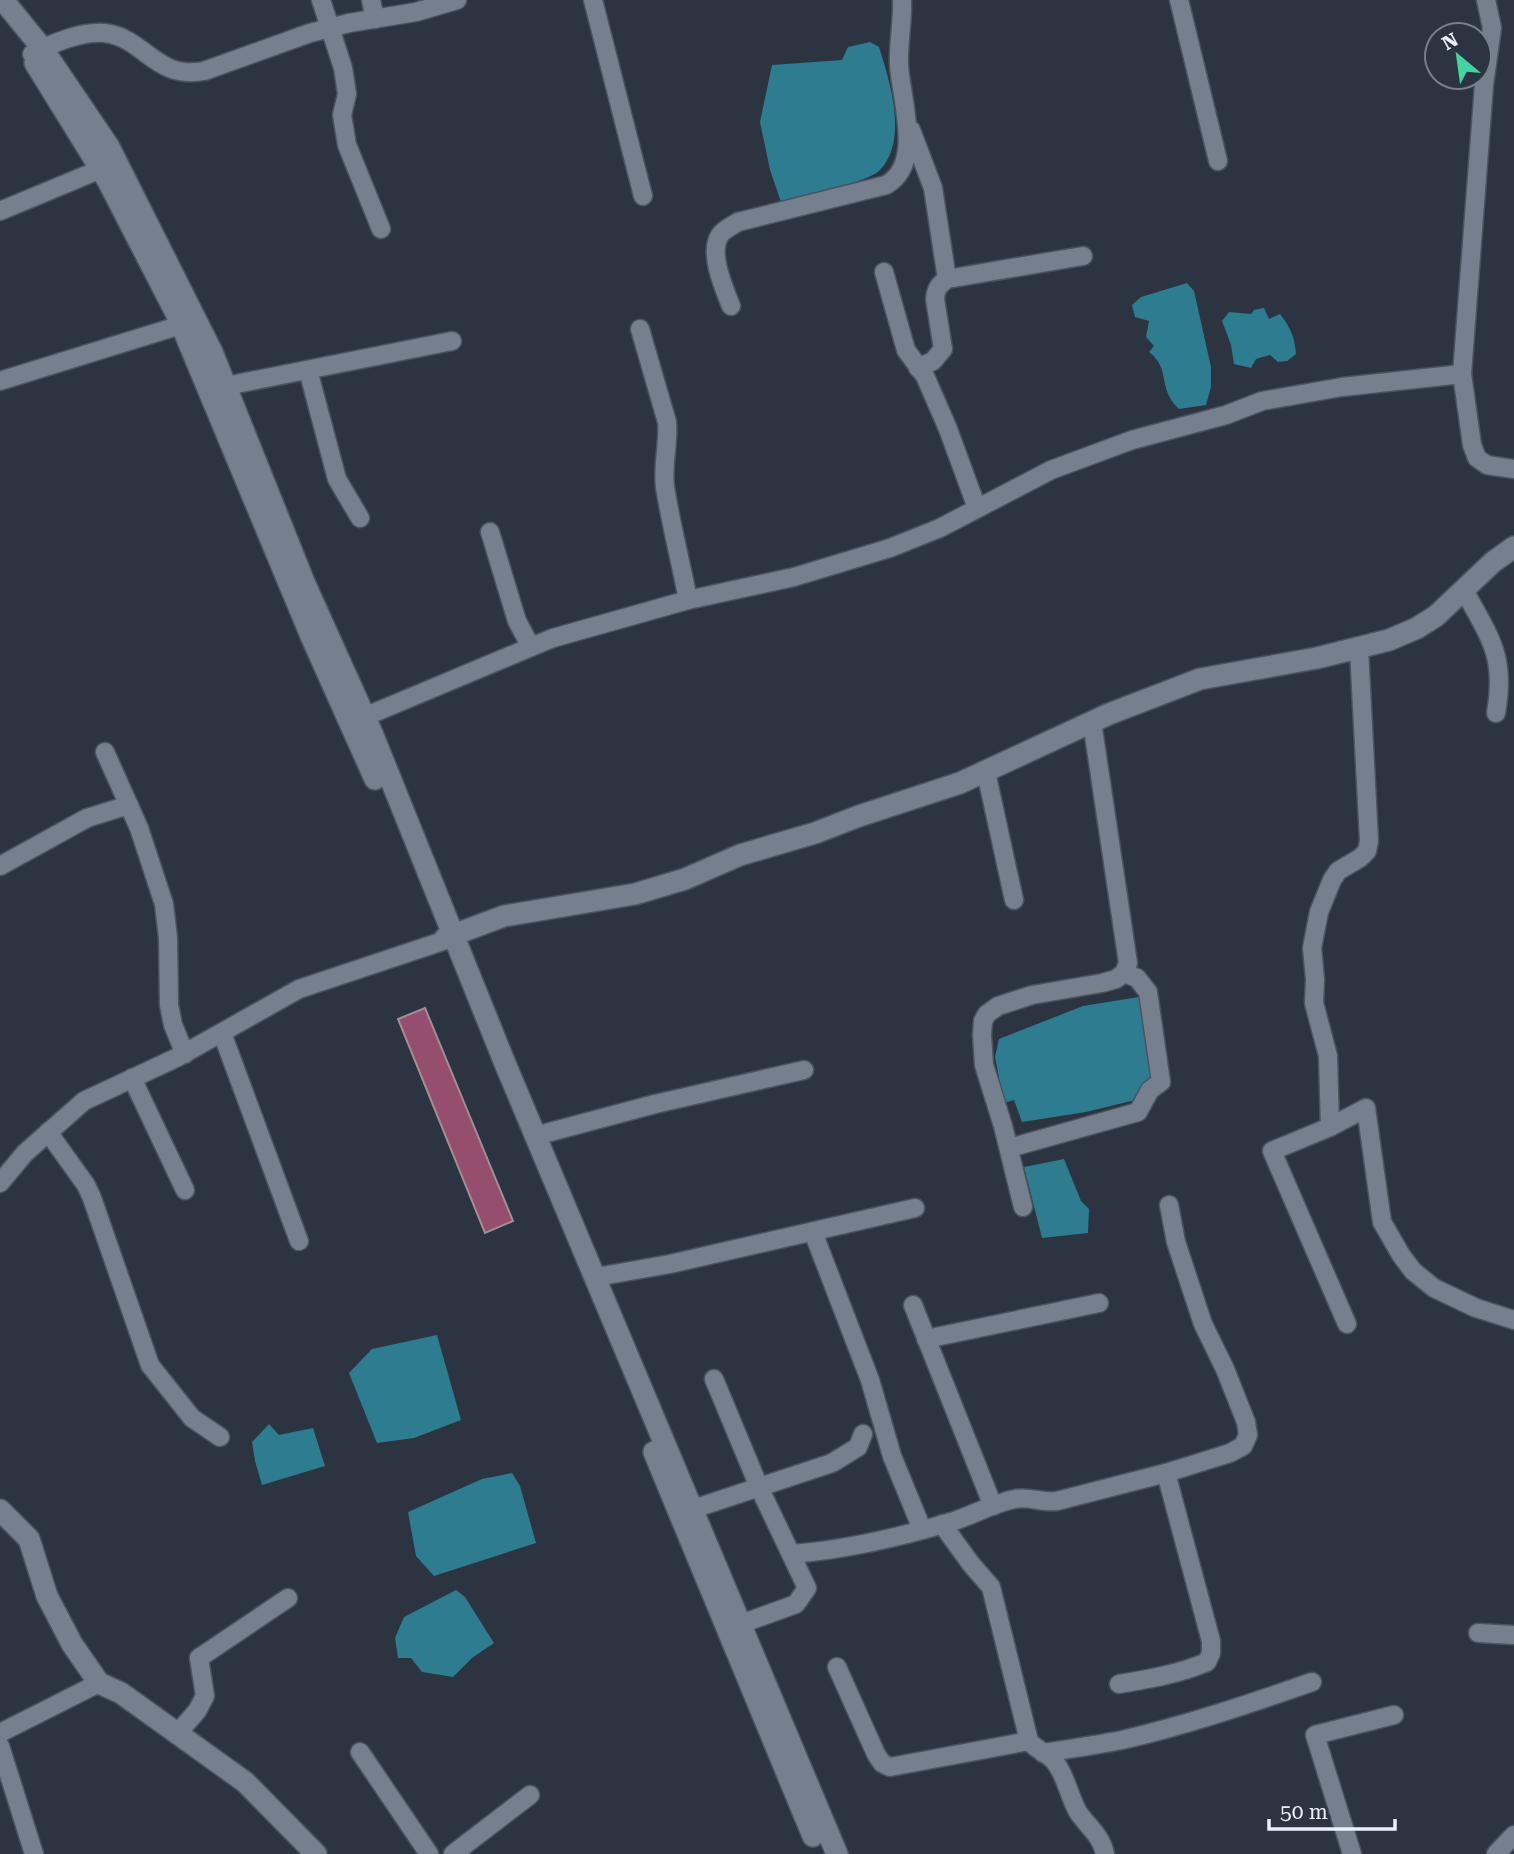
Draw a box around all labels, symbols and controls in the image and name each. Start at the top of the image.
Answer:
north arrow [1423,21,1493,91]
text: N [1438,28,1462,55]
scale bar [1269,1787,1395,1831]
text: 50 m [1280,1800,1328,1824]

